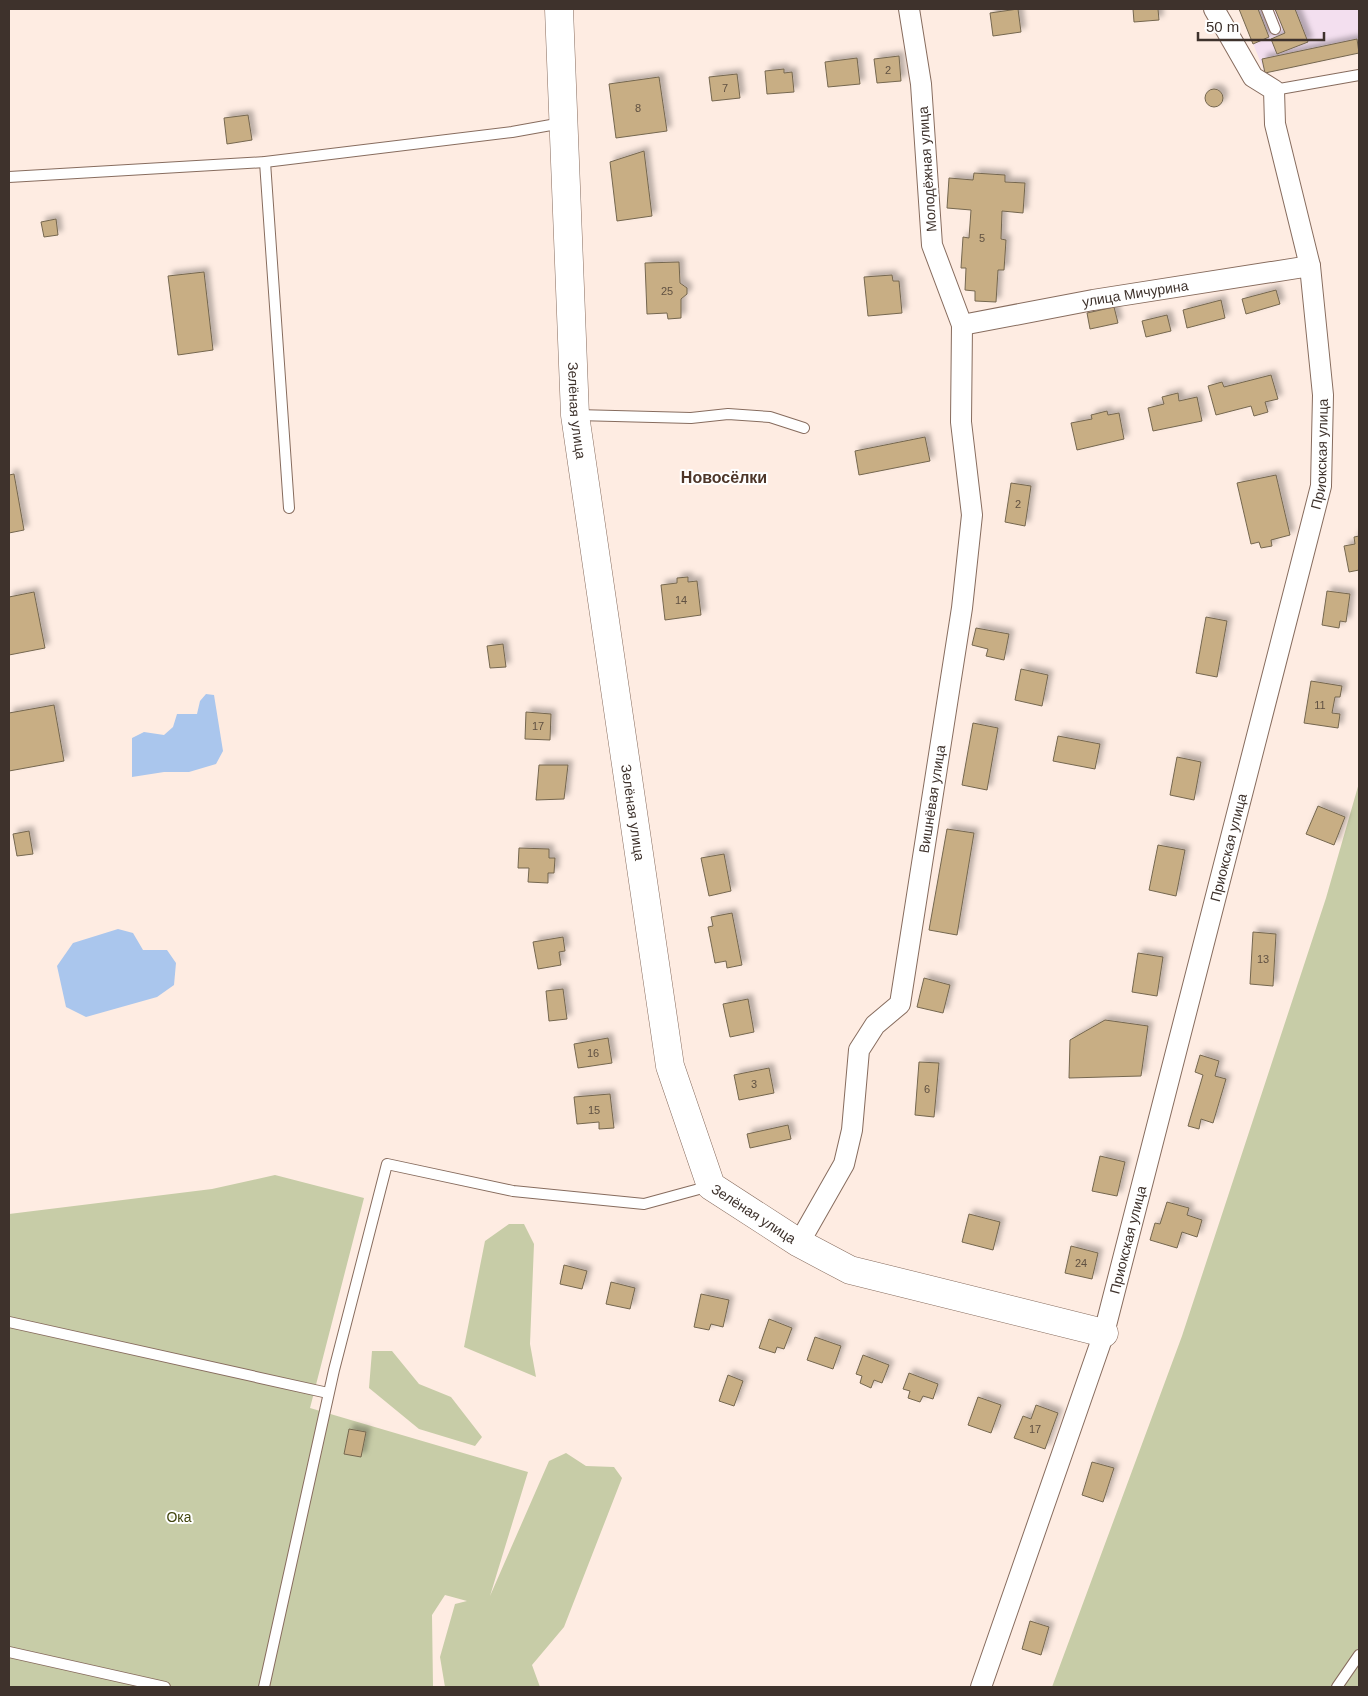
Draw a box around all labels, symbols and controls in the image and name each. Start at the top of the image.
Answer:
scale bar [1198,10,1324,42]
text: 50 m [1206,18,1239,35]
house number: 2 [885,64,891,76]
house number: 7 [722,82,728,94]
house number: 8 [635,102,641,114]
street label: Молодёжная улица [915,105,939,232]
house number: 5 [979,232,985,244]
street label: улица Мичурина [1081,277,1190,310]
house number: 25 [661,285,673,297]
street label: Зелёная улица [565,362,589,460]
street label: Приокская улица [1307,398,1331,511]
district label: Новосёлки [681,469,767,486]
house number: 2 [1015,498,1021,510]
house number: 14 [675,594,687,606]
house number: 11 [1314,699,1326,711]
house number: 17 [532,720,544,732]
street label: Вишнёвая улица [916,744,948,854]
street label: Зелёная улица [618,763,648,862]
street label: Приокская улица [1207,791,1250,903]
house number: 13 [1257,953,1269,965]
house number: 16 [587,1047,599,1059]
house number: 3 [751,1078,757,1090]
house number: 6 [924,1083,930,1095]
house number: 15 [588,1104,600,1116]
street label: Зелёная улица [709,1181,799,1247]
street label: Приокская улица [1106,1184,1149,1296]
house number: 24 [1075,1257,1087,1269]
house number: 17 [1029,1423,1041,1435]
park label: Ока [166,1509,192,1525]

